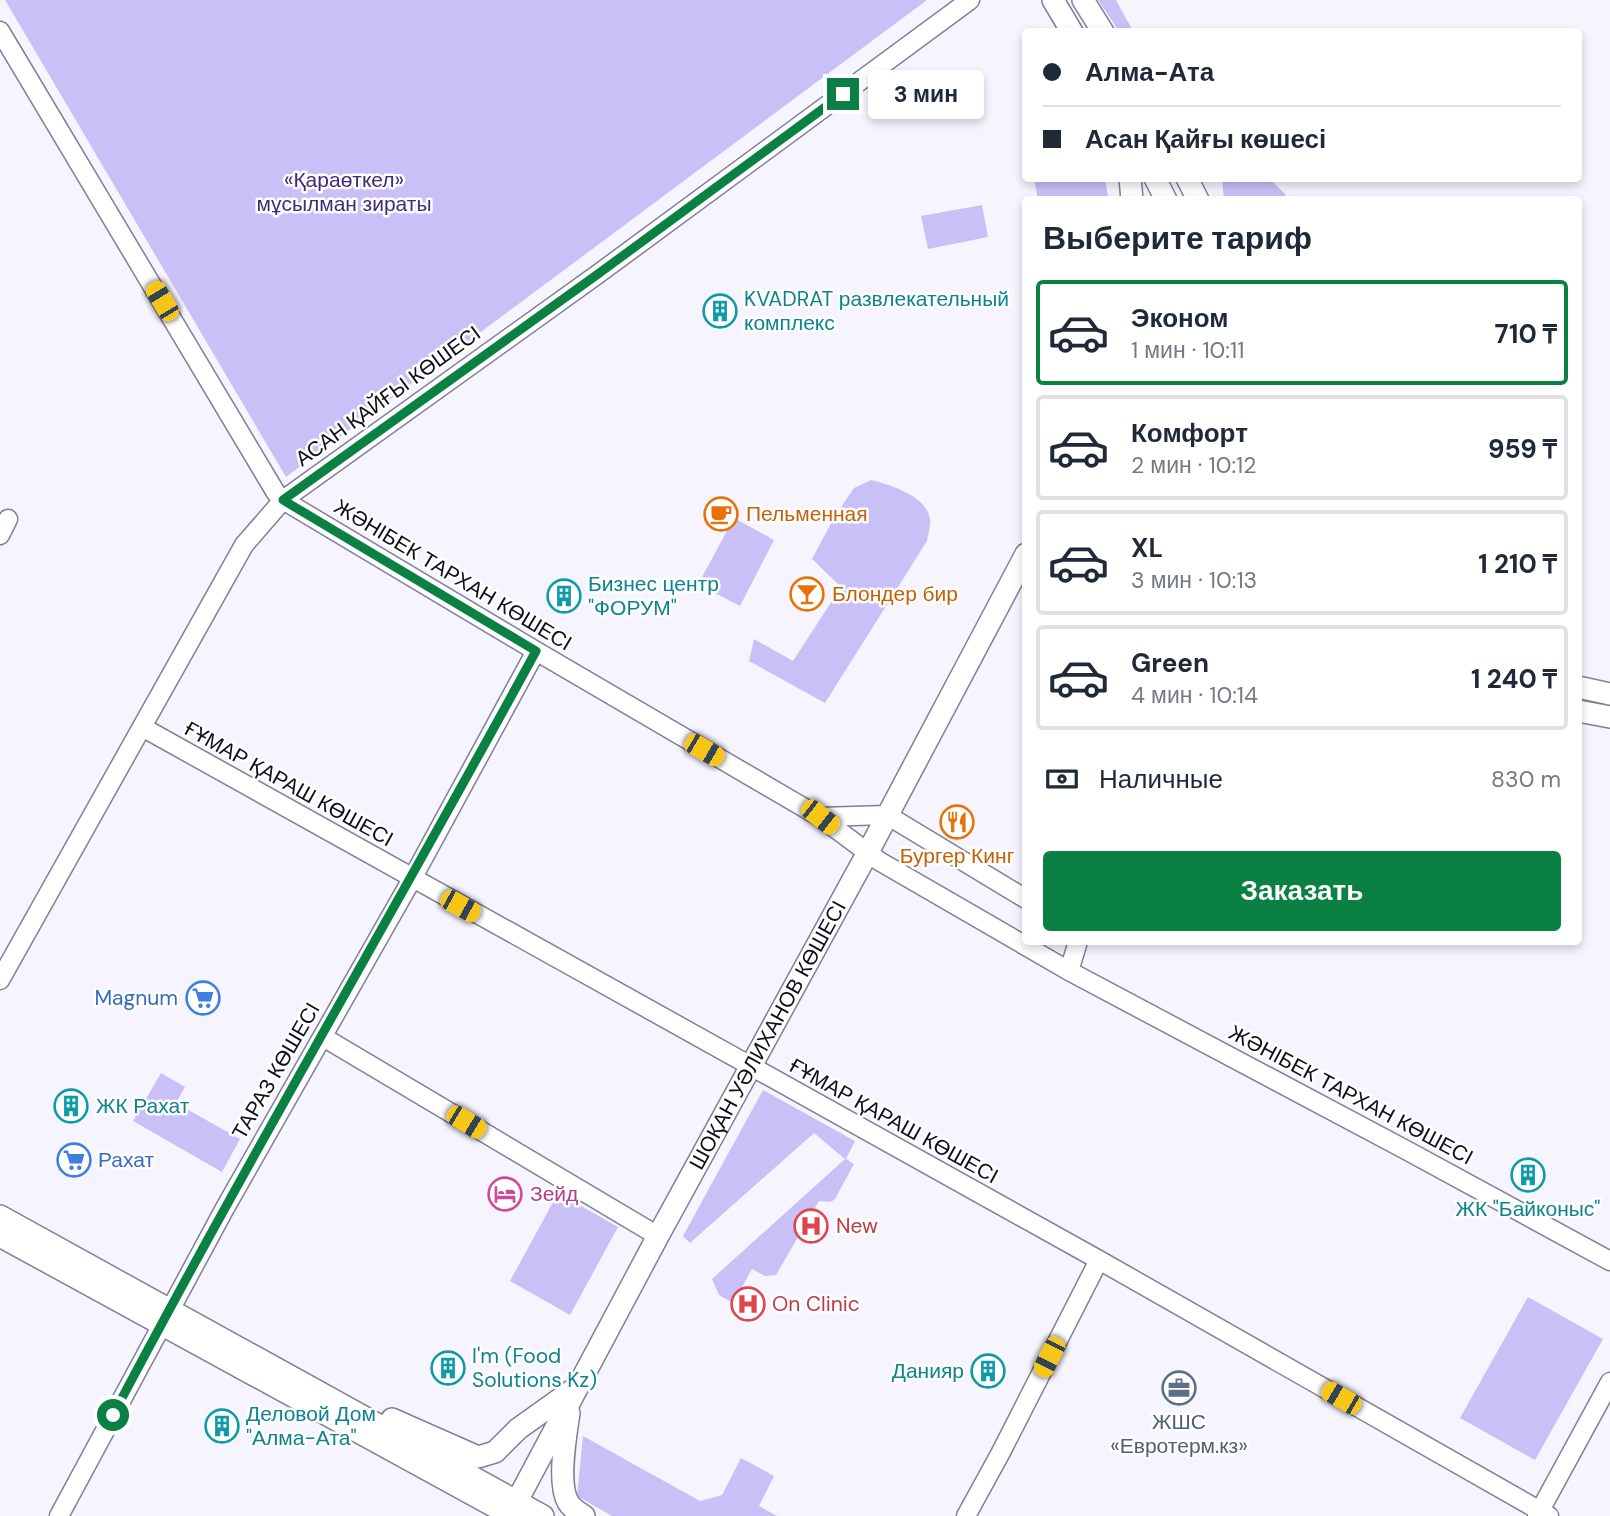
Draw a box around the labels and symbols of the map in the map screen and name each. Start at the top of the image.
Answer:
callout: 3 мин [868,70,983,119]
route end [827,78,859,110]
park label: «Қараөткел» мұсылман зираты [256,166,432,218]
car [143,278,182,324]
place label: KVADRAT развлекательный комплекс [744,285,1009,337]
building icon: KVADRAT развлекательный комплекс [701,292,739,330]
street label: АСАН ҚАЙҒЫ КӨШЕСІ [290,319,486,473]
street label: ЖӘНІБЕК ТАРХАН КӨШЕСІ [329,493,577,657]
cafe icon: Пельменная [702,495,740,533]
place label: Пельменная [746,500,868,528]
place label: Бизнес центр "ФОРУМ" [588,570,719,622]
bar icon: Блондер бир [788,575,826,613]
building icon: Бизнес центр "ФОРУМ" [545,577,583,615]
place label: Блондер бир [832,580,958,608]
street label: ҒҰМАР ҚАРАШ КӨШЕСІ [179,714,398,853]
car [681,730,728,770]
car [797,796,844,838]
restaurant icon: Бургер Кинг [938,803,976,841]
place label: Бургер Кинг [900,842,1015,870]
car [437,887,484,925]
street label: ШОҚАН УӘЛИХАНОВ КӨШЕСІ [683,896,853,1175]
supermarket icon: Magnum [184,979,222,1017]
place label: Magnum [94,984,178,1012]
street label: ТАРАЗ КӨШЕСІ [225,997,327,1145]
street label: ЖӘНІБЕК ТАРХАН КӨШЕСІ [1224,1019,1478,1171]
street label: ҒҰМАР ҚАРАШ КӨШЕСІ [784,1051,1003,1190]
building icon: ЖК Рахат [52,1087,90,1125]
place label: ЖК Рахат [96,1092,190,1120]
car [443,1102,490,1142]
supermarket icon: Рахат [55,1141,93,1179]
place label: Рахат [98,1146,154,1174]
building icon: ЖК "Байконыс" [1509,1156,1547,1194]
hotel icon: Зейд [486,1175,524,1213]
place label: Зейд [530,1180,578,1208]
place label: ЖК "Байконыс" [1456,1195,1600,1223]
hospital icon: New [792,1207,830,1245]
place label: New [836,1212,878,1240]
hospital icon: On Clinic [729,1285,767,1323]
place label: On Clinic [772,1290,860,1318]
car [1031,1334,1068,1380]
place label: I'm (Food Solutions Kz) [472,1342,597,1394]
building icon: I'm (Food Solutions Kz) [429,1349,467,1387]
building icon: Данияр [969,1352,1007,1390]
place label: Данияр [892,1357,964,1385]
office icon: ЖШС «Евротерм.кз» [1160,1369,1198,1407]
car [1318,1378,1365,1418]
route start [97,1399,129,1431]
place label: Деловой Дом "Алма-Ата" [246,1400,376,1452]
building icon: Деловой Дом "Алма-Ата" [203,1407,241,1445]
place label: ЖШС «Евротерм.кз» [1110,1408,1248,1460]

